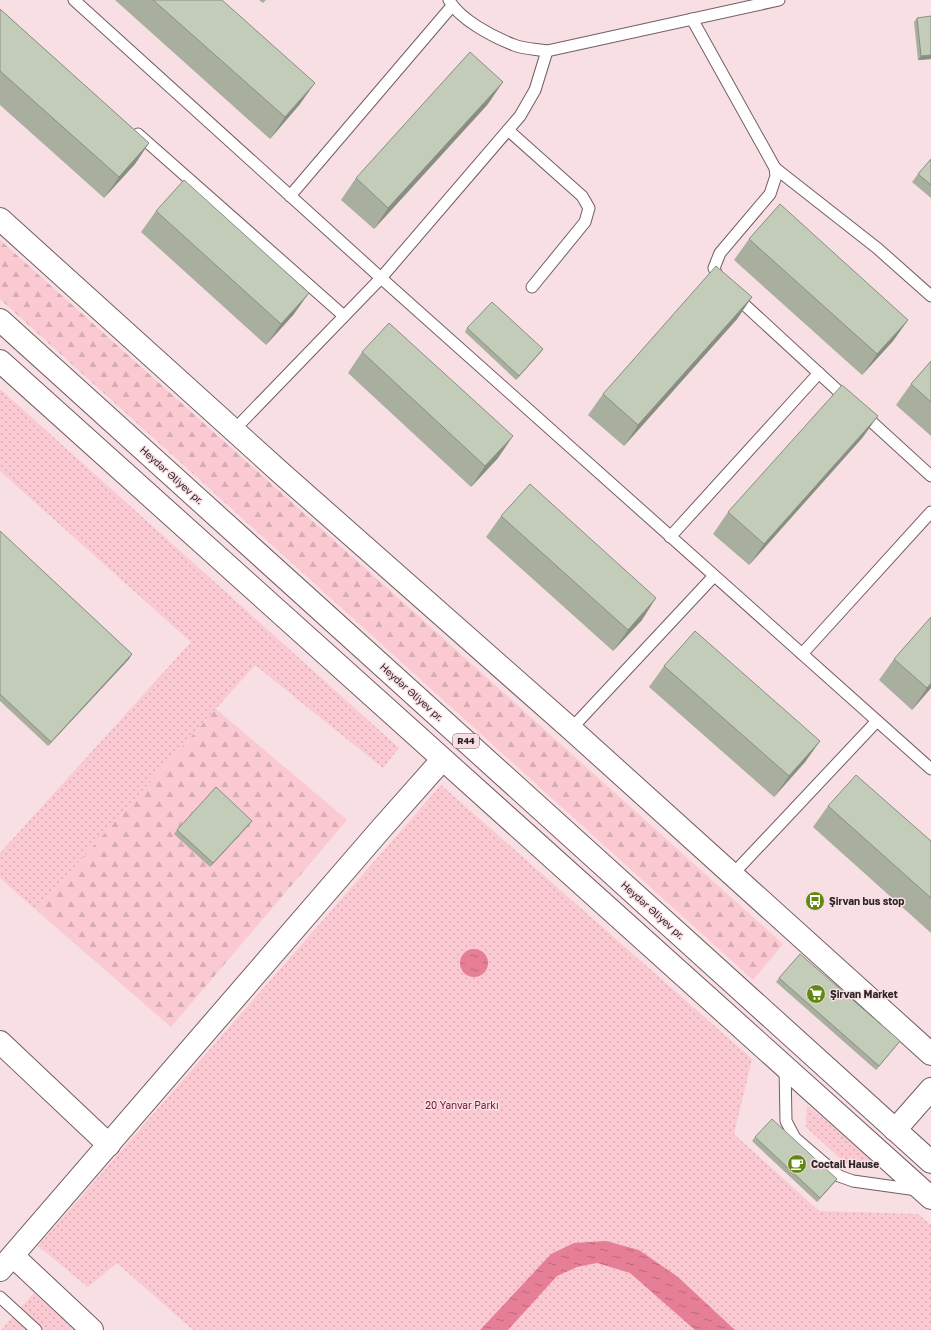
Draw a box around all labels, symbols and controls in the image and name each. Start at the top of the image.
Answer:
street label: Heydər Əliyev pr. [138,443,206,507]
street label: Heydər Əliyev pr. [378,660,446,724]
road number: R44 [453,734,479,748]
street label: Heydər Əliyev pr. [619,878,687,942]
bus stop icon: Şirvan bus stop [804,890,826,912]
place label: Şirvan bus stop [829,895,905,907]
supermarket icon: Şirvan Market [805,983,827,1005]
place label: Şirvan Market [830,988,898,1000]
park label: 20 Yanvar Parkı [425,1099,499,1111]
cafe icon: Coctail Hause [786,1153,808,1175]
place label: Coctail Hause [811,1158,879,1170]

